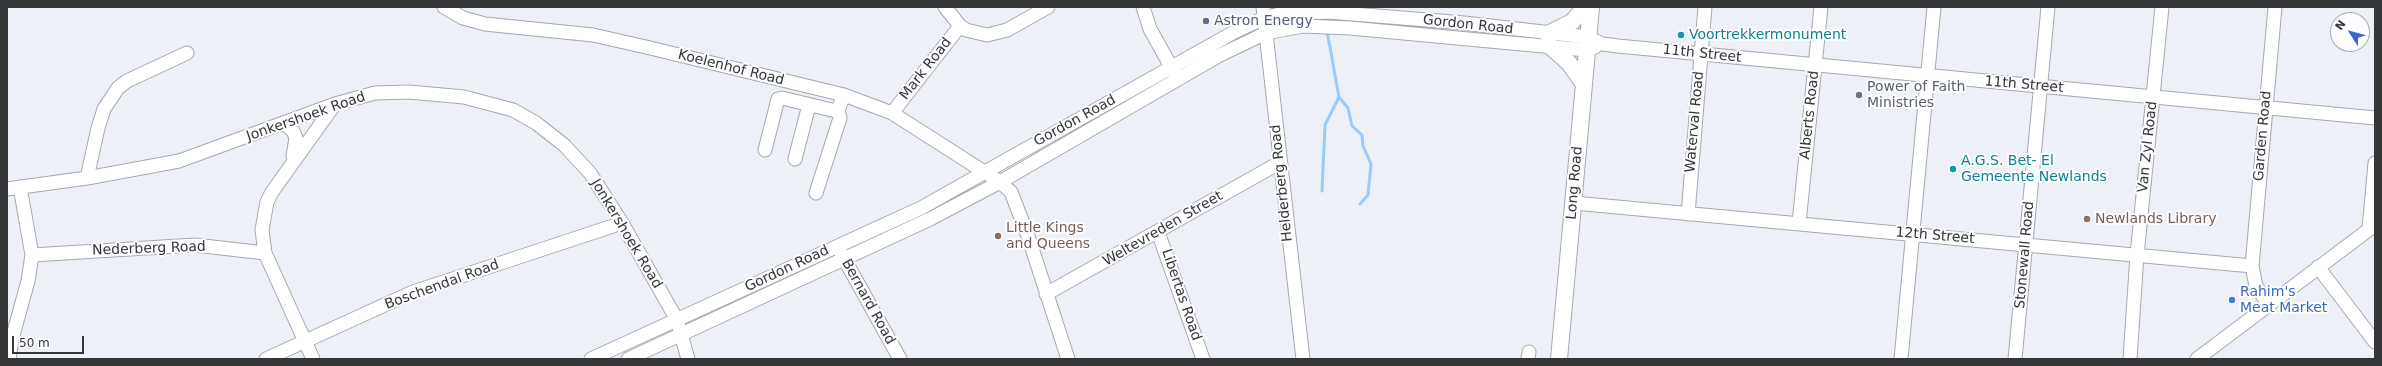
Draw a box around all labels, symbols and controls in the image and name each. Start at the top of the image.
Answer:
street label: Gordon Road [1422,12,1514,38]
north arrow [2330,12,2370,52]
place label: Astron Energy [1214,13,1313,29]
marker: Astron Energy [1201,16,1211,26]
text: N [2333,18,2349,33]
place label: Voortrekkermonument [1689,27,1846,43]
marker: Voortrekkermonument [1676,30,1686,40]
street label: Mark Road [897,35,955,103]
street label: 11th Street [1662,42,1742,66]
street label: Koelenhof Road [676,47,786,89]
street label: Alberts Road [1797,70,1823,160]
street label: Waterval Road [1682,71,1708,173]
street label: 11th Street [1984,73,2064,97]
place label: Power of Faith Ministries [1867,79,1965,112]
street label: Jonkershoek Road [244,89,368,145]
marker: Power of Faith Ministries [1854,90,1864,100]
street label: Garden Road [2251,90,2275,182]
street label: Gordon Road [1031,92,1119,150]
street label: Van Zyl Road [2135,101,2161,193]
street label: Helderberg Road [1267,124,1297,242]
street label: Long Road [1563,146,1587,220]
place label: A.G.S. Bet- El Gemeente Newlands [1961,153,2107,186]
marker: A.G.S. Bet- El Gemeente Newlands [1948,164,1958,174]
street label: Jonkershoek Road [587,176,665,292]
street label: Weltevreden Street [1100,188,1226,270]
street label: Stonewall Road [2012,201,2038,309]
place label: Newlands Library [2095,211,2216,227]
marker: Newlands Library [2082,214,2092,224]
place label: Little Kings and Queens [1006,220,1090,252]
street label: 12th Street [1895,224,1975,248]
marker: Little Kings and Queens [993,231,1003,241]
street label: Nederberg Road [92,239,206,259]
street label: Gordon Road [742,242,832,296]
street label: Libertas Road [1157,247,1205,343]
street label: Bernard Road [838,256,898,348]
street label: Boschendal Road [383,257,501,313]
place label: Rahim's Meat Market [2240,284,2327,316]
marker: Rahim's Meat Market [2227,295,2237,305]
scale bar [14,328,86,354]
text: 50 m [19,336,50,350]

